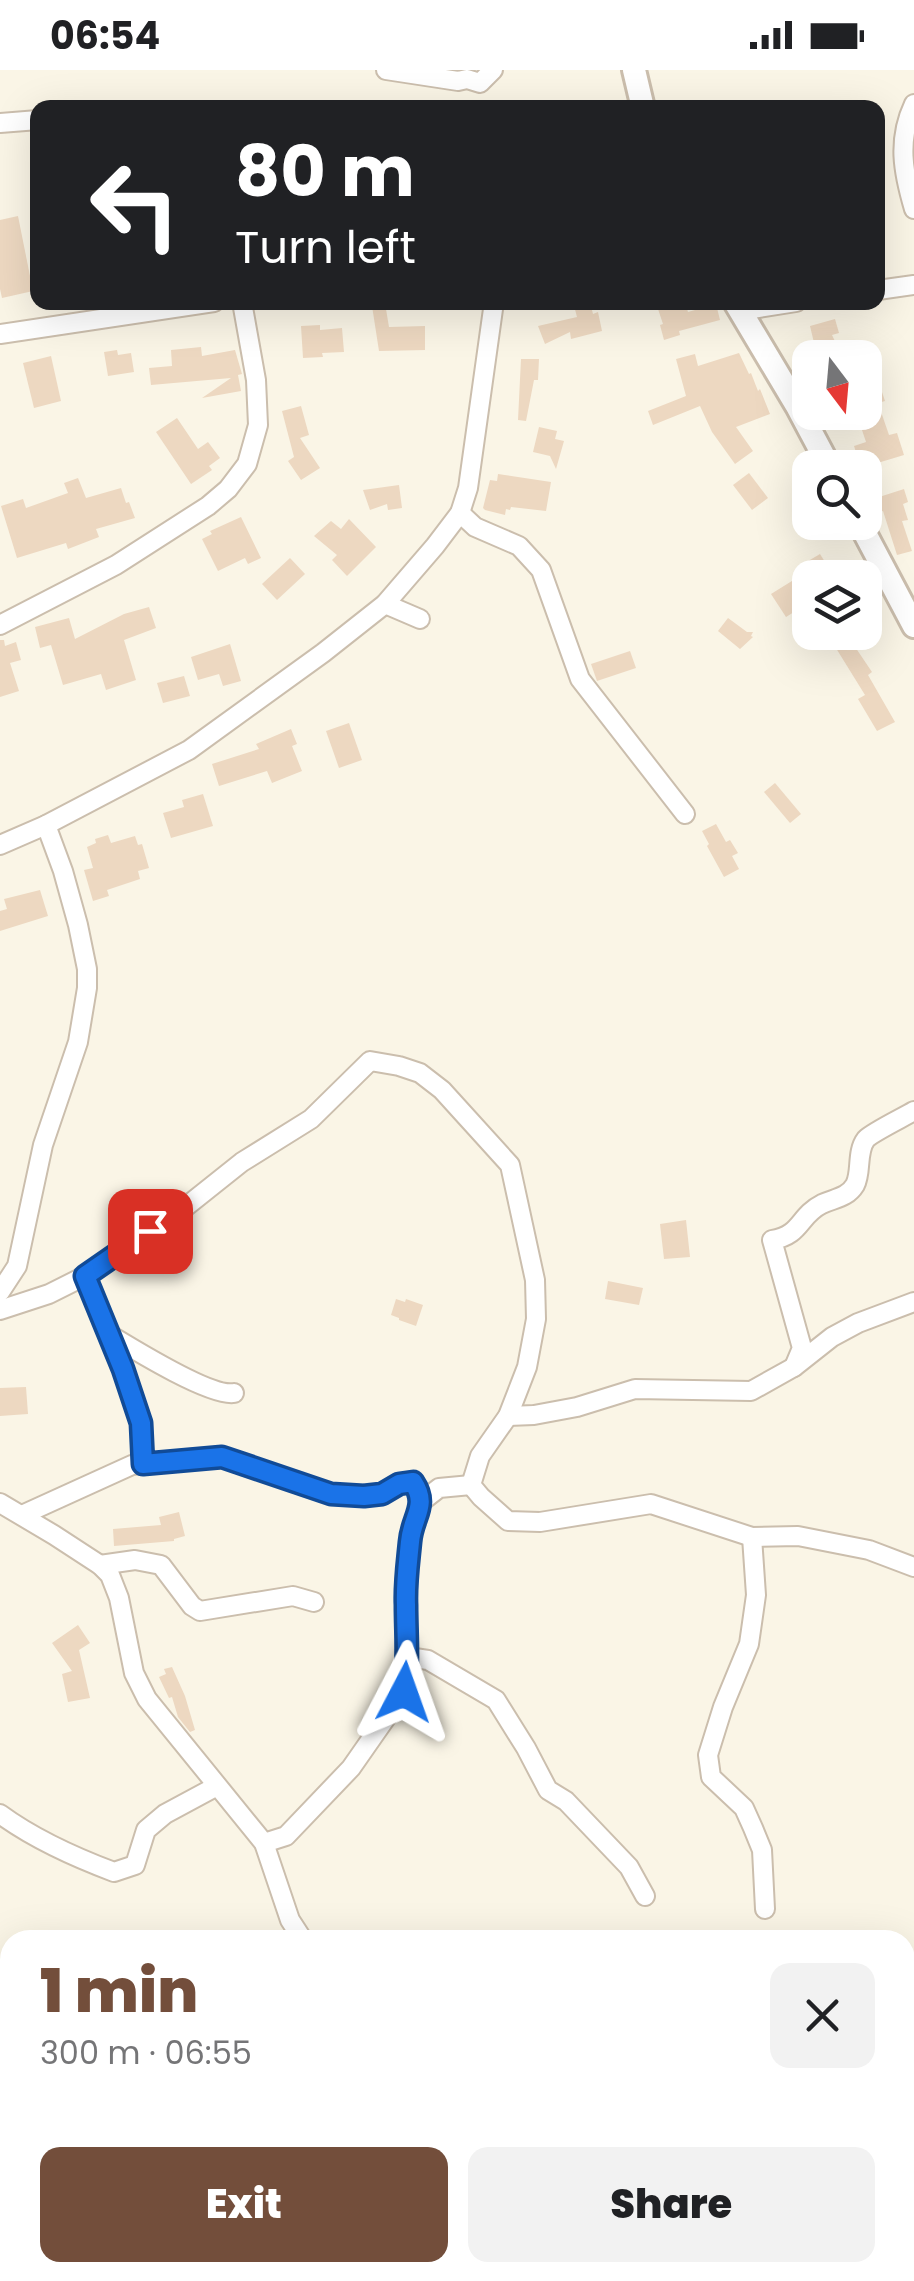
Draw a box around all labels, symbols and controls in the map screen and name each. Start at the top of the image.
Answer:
text: 06:54 [50,9,160,62]
text: 80 m [235,122,415,221]
icon: left [70,140,200,270]
text: Turn left [235,216,416,279]
north arrow [792,340,882,430]
map controls [792,340,882,650]
button: search [792,450,882,540]
button: layers [792,560,882,650]
pin [108,1189,193,1274]
icon: arrive [123,1204,178,1259]
position arrow [352,1640,456,1744]
text: 1 min [40,1949,198,2033]
button: close [770,1963,875,2068]
text: 300 m · 06:55 [40,2030,252,2075]
button: Exit [40,2147,448,2262]
button: Share [468,2147,875,2262]

